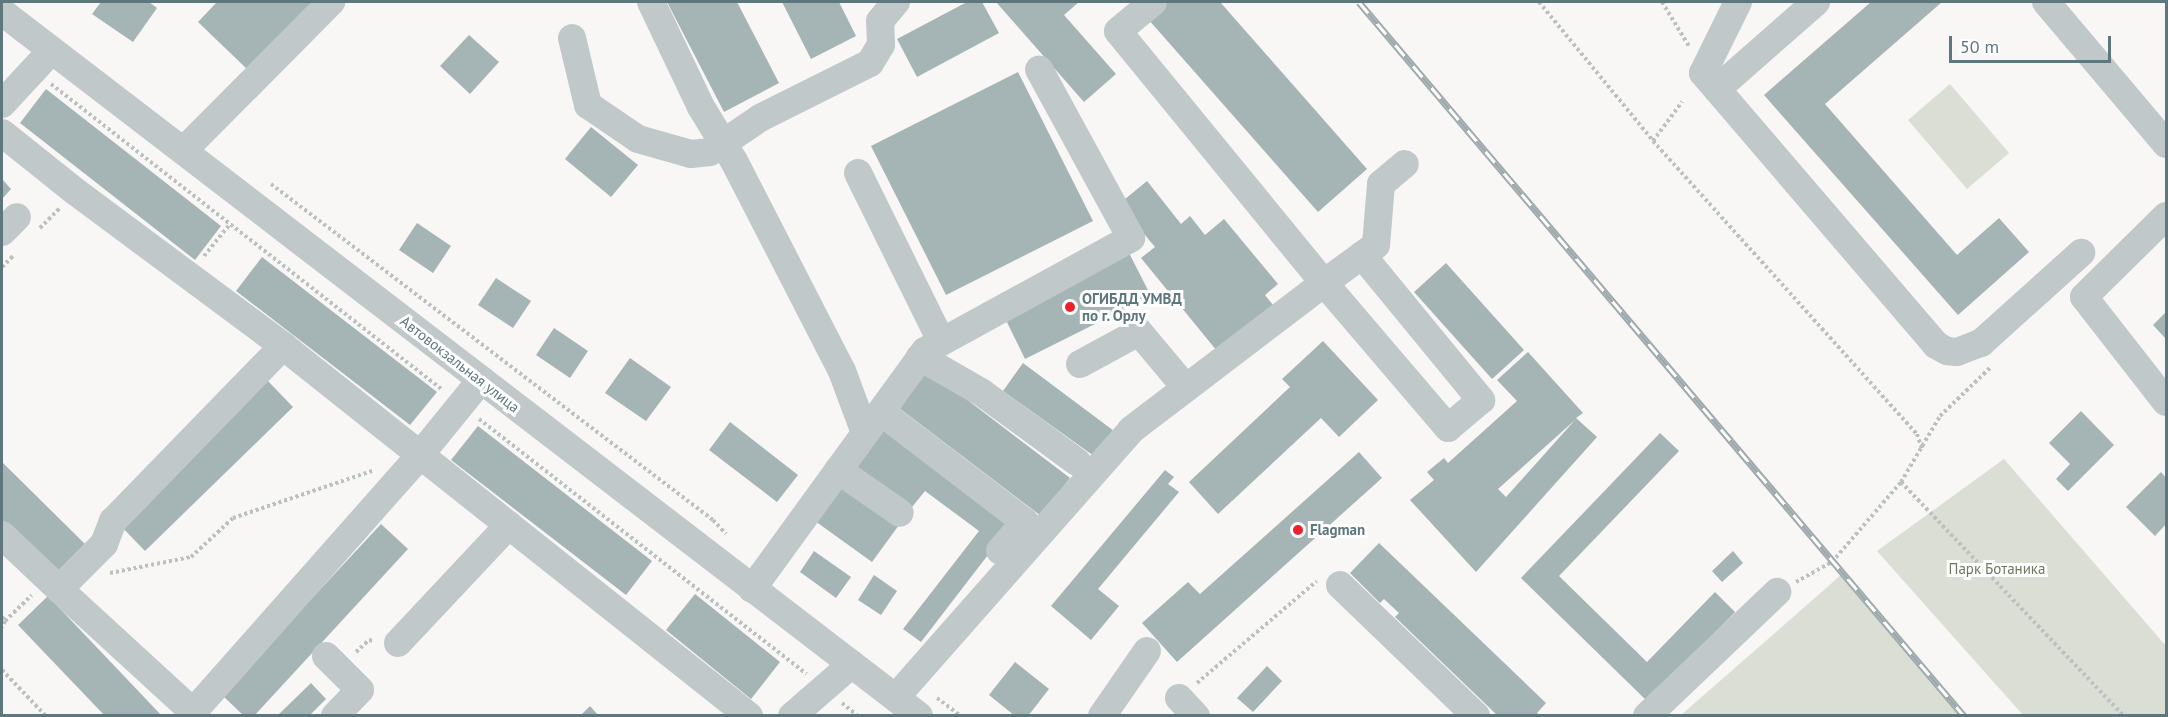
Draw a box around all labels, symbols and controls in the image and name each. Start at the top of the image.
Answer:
scale bar [1952,24,2114,62]
text: 50 m [1960,35,1999,58]
place label: ОГИБДД УМВД по г. Орлу [1082,289,1182,324]
marker: ОГИБДД УМВД по г. Орлу [1063,300,1077,314]
street label: Автовокзальная улица [397,312,523,416]
place label: Flagman [1310,521,1365,539]
marker: Flagman [1291,523,1305,537]
park label: Парк Ботаника [1949,560,2045,578]

